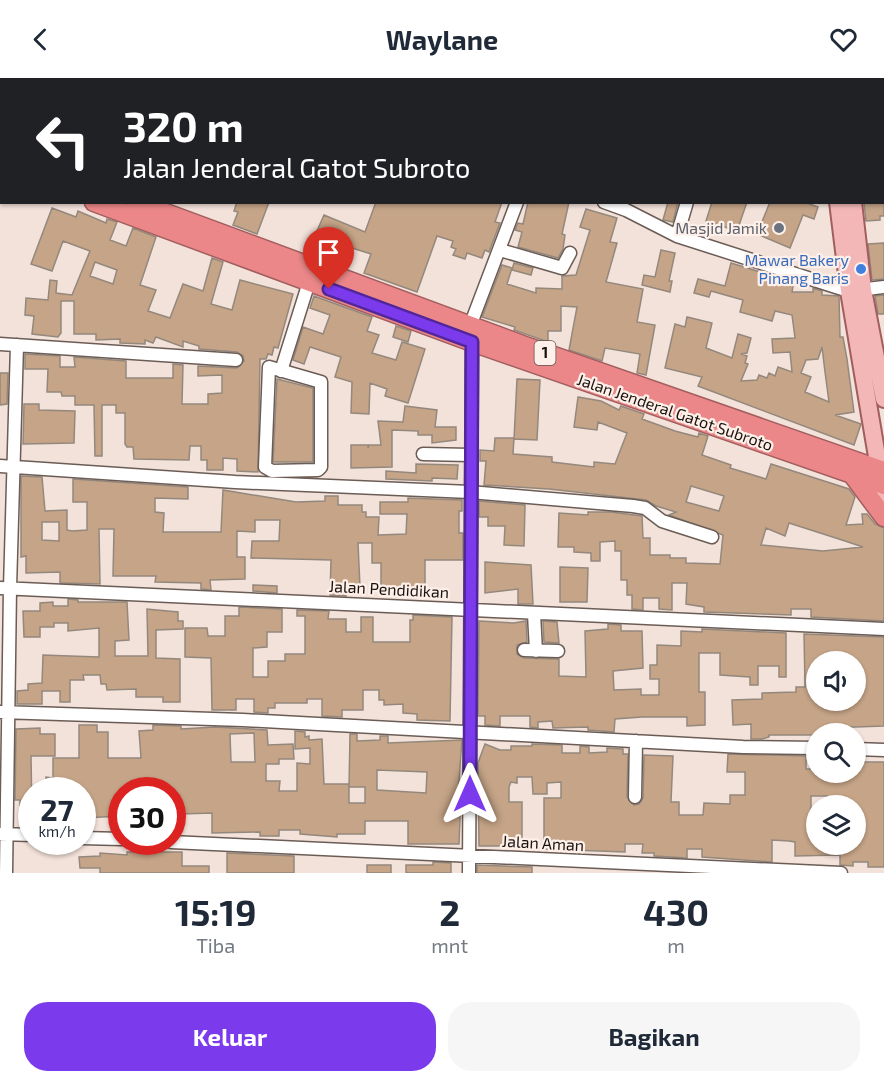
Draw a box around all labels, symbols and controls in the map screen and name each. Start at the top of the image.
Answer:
icon: back [24,23,57,56]
text: Waylane [386,23,498,55]
icon: heart [827,23,860,56]
text: 320 m [123,100,244,150]
icon: left [24,102,102,180]
text: Jalan Jenderal Gatot Subroto [123,151,470,183]
place label: Masjid Jamik [675,218,767,238]
marker: Masjid Jamik [772,221,786,235]
pin [303,227,354,289]
icon: arrive [312,236,345,269]
place label: Mawar Bakery Pinang Baris [745,250,850,287]
marker: Mawar Bakery Pinang Baris [854,262,868,276]
road number: 1 [534,341,556,365]
street label: Jalan Jenderal Gatot Subroto [575,369,776,454]
street label: Jalan Pendidikan [328,576,450,601]
map controls [806,651,866,855]
button: sound [806,651,866,711]
button: search [806,723,866,783]
position arrow [438,762,502,826]
speed limit sign: 30 [108,777,186,855]
text: 27 [40,791,74,827]
button: layers [806,795,866,855]
text: km/h [38,822,76,840]
street label: Jalan Aman [501,831,585,854]
text: 15:19 [175,890,256,933]
text: 2 [439,890,460,933]
text: 430 [643,890,709,933]
text: Tiba [196,933,235,957]
text: mnt [431,933,468,957]
text: m [667,933,685,957]
button: Keluar [24,1002,436,1071]
button: Bagikan [448,1002,860,1071]

